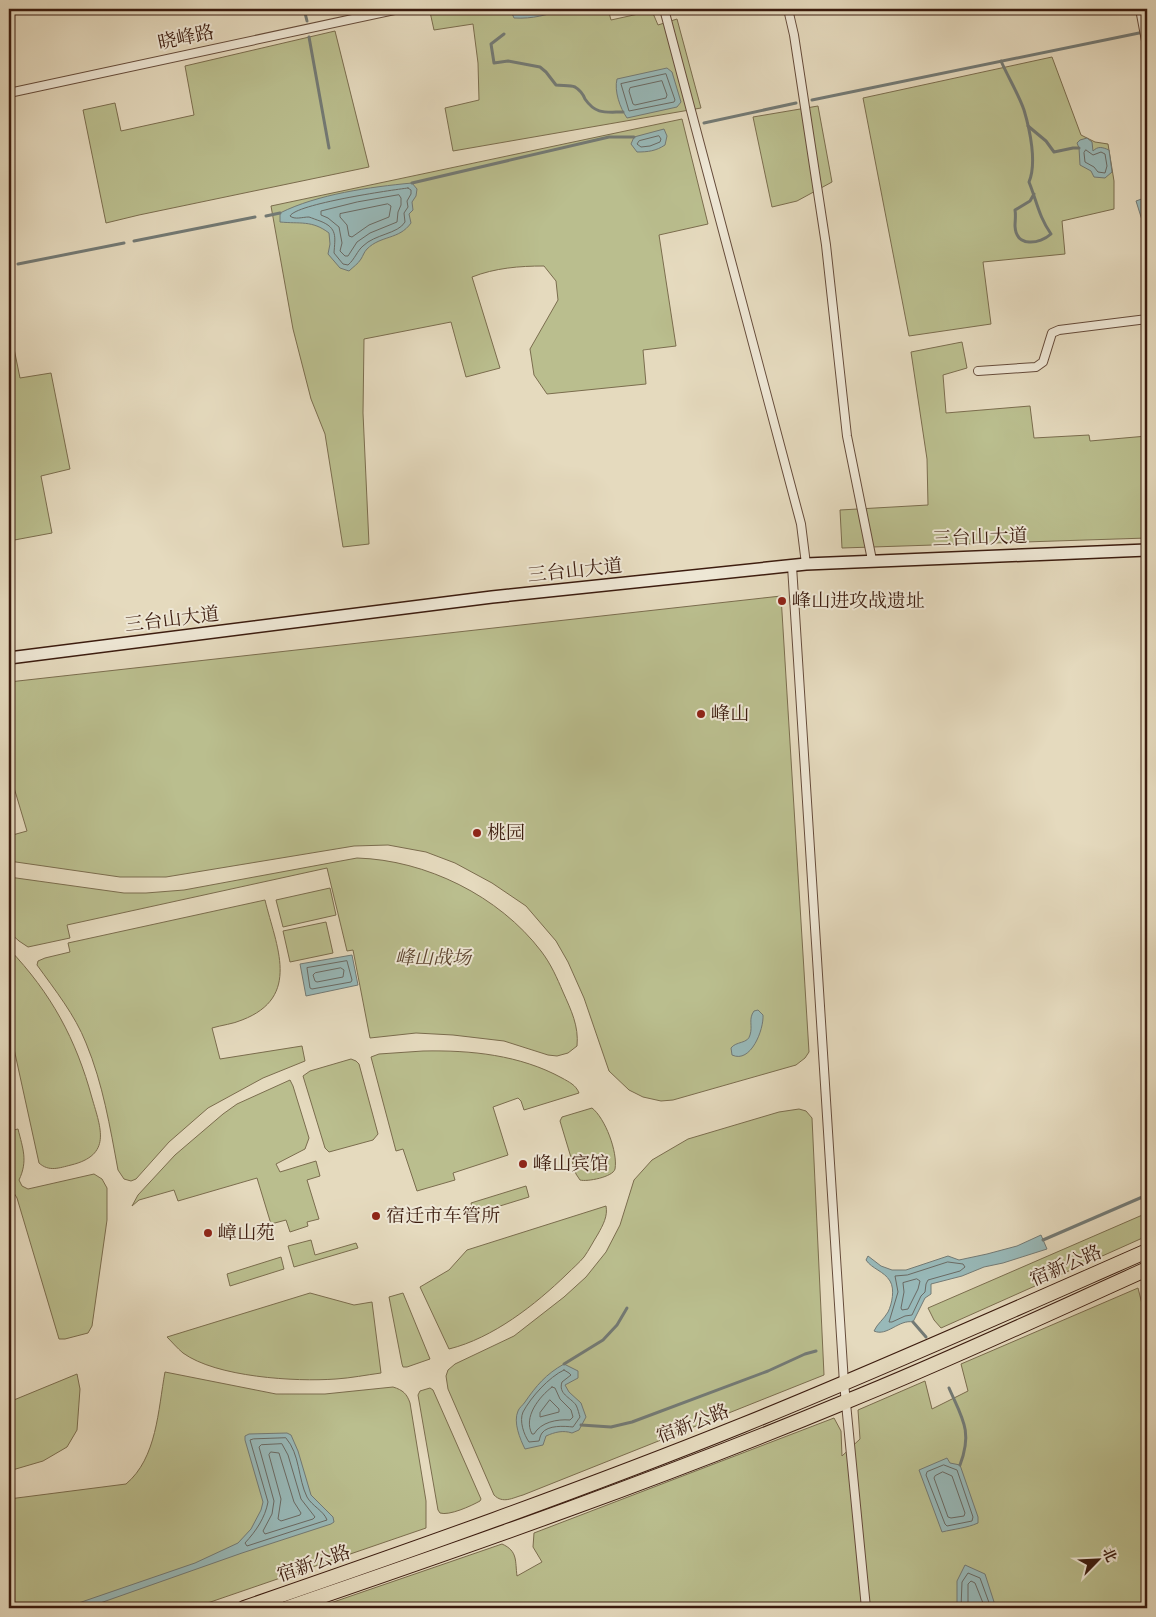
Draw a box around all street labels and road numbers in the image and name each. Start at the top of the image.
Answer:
street label: 晓峰路 [156,21,216,55]
street label: 三台山大道 [932,525,1028,551]
street label: 三台山大道 [527,555,623,587]
street label: 三台山大道 [123,603,221,637]
street label: 宿新公路 [1027,1241,1105,1291]
street label: 宿新公路 [653,1400,733,1448]
street label: 宿新公路 [274,1541,354,1587]

